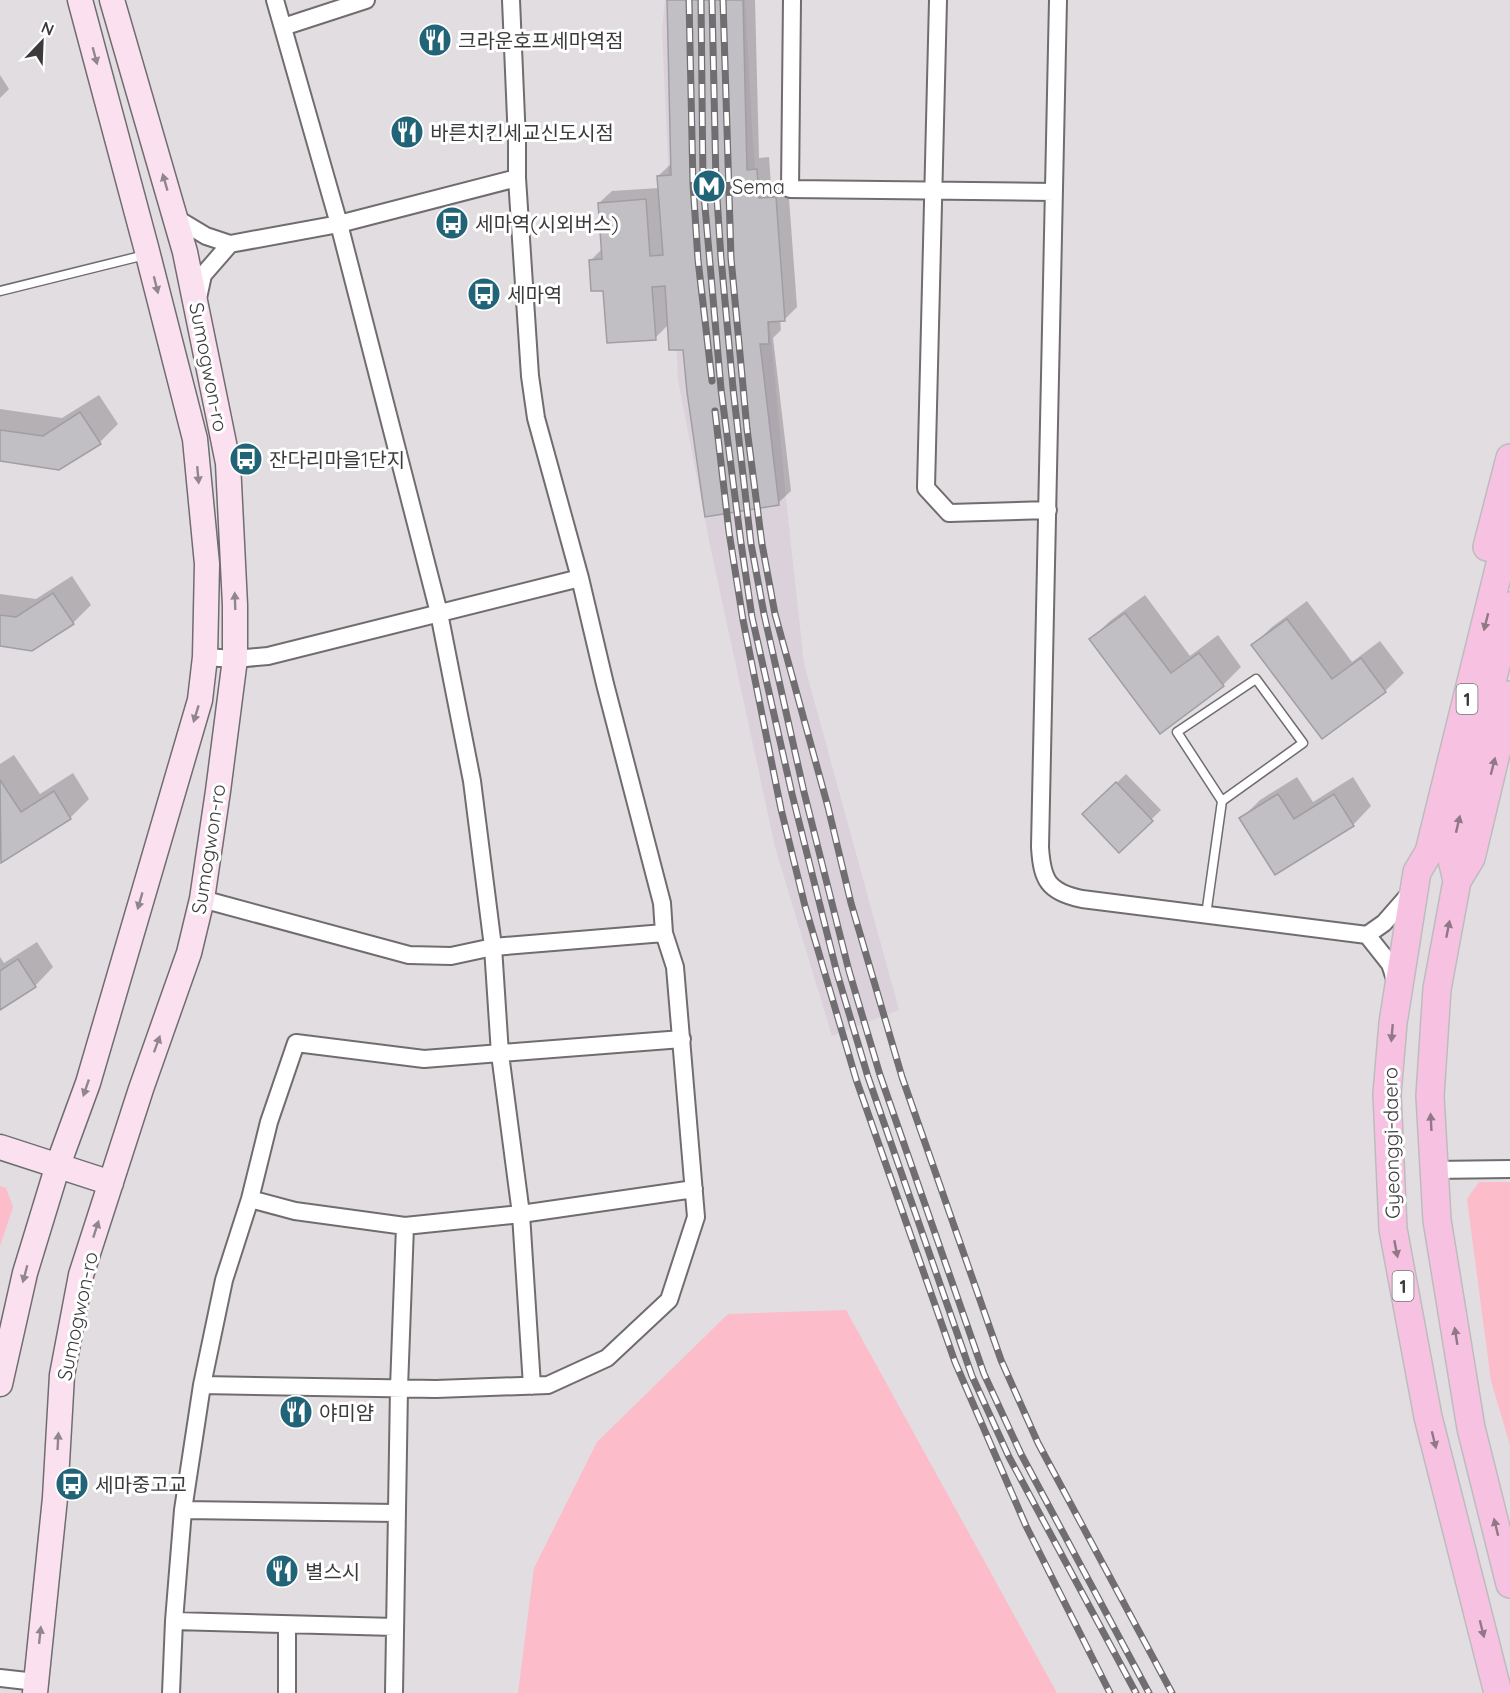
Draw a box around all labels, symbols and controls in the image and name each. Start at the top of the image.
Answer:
north arrow [12,12,72,72]
text: N [39,17,57,40]
restaurant icon: 크라운호프세마역점 [417,22,453,58]
place label: 크라운호프세마역점 [458,28,624,53]
one-way arrow [91,48,100,66]
restaurant icon: 바른치킨세교신도시점 [389,114,425,150]
place label: 바른치킨세교신도시점 [430,120,614,145]
metro station icon: Sema [691,168,727,204]
one-way arrow [160,173,169,191]
place label: Sema [732,174,785,199]
bus stop icon: 세마역(시외버스) [434,205,470,241]
place label: 세마역(시외버스) [475,211,619,236]
one-way arrow [152,276,162,295]
bus stop icon: 세마역 [466,276,502,312]
place label: 세마역 [507,282,562,307]
street label: Sumogwon-ro [184,300,234,434]
bus stop icon: 잔다리마을1단지 [228,441,264,477]
place label: 잔다리마을1단지 [269,447,405,472]
one-way arrow [193,466,203,485]
one-way arrow [230,591,239,610]
one-way arrow [1481,612,1490,631]
road number: 1 [1456,684,1478,714]
one-way arrow [190,705,200,723]
one-way arrow [1488,757,1498,775]
street label: Sumogwon-ro [185,782,231,916]
one-way arrow [1454,815,1464,834]
one-way arrow [135,892,145,910]
one-way arrow [1444,919,1453,938]
one-way arrow [1387,1024,1397,1043]
one-way arrow [153,1035,163,1053]
street label: Gyeonggi-daero [1377,1067,1405,1219]
one-way arrow [80,1079,90,1097]
one-way arrow [1426,1113,1436,1132]
one-way arrow [92,1220,101,1238]
one-way arrow [1392,1239,1401,1258]
street label: Sumogwon-ro [51,1249,103,1383]
one-way arrow [20,1265,30,1283]
road number: 1 [1392,1271,1414,1301]
one-way arrow [1451,1327,1460,1346]
restaurant icon: 야미얌 [278,1394,314,1430]
place label: 야미얌 [319,1400,374,1425]
one-way arrow [54,1431,63,1450]
one-way arrow [1429,1431,1439,1449]
bus stop icon: 세마중고교 [54,1466,90,1502]
place label: 세마중고교 [95,1472,187,1497]
one-way arrow [1490,1518,1500,1536]
restaurant icon: 별스시 [264,1553,300,1589]
place label: 별스시 [305,1559,360,1584]
one-way arrow [1477,1620,1487,1638]
one-way arrow [35,1625,45,1644]

